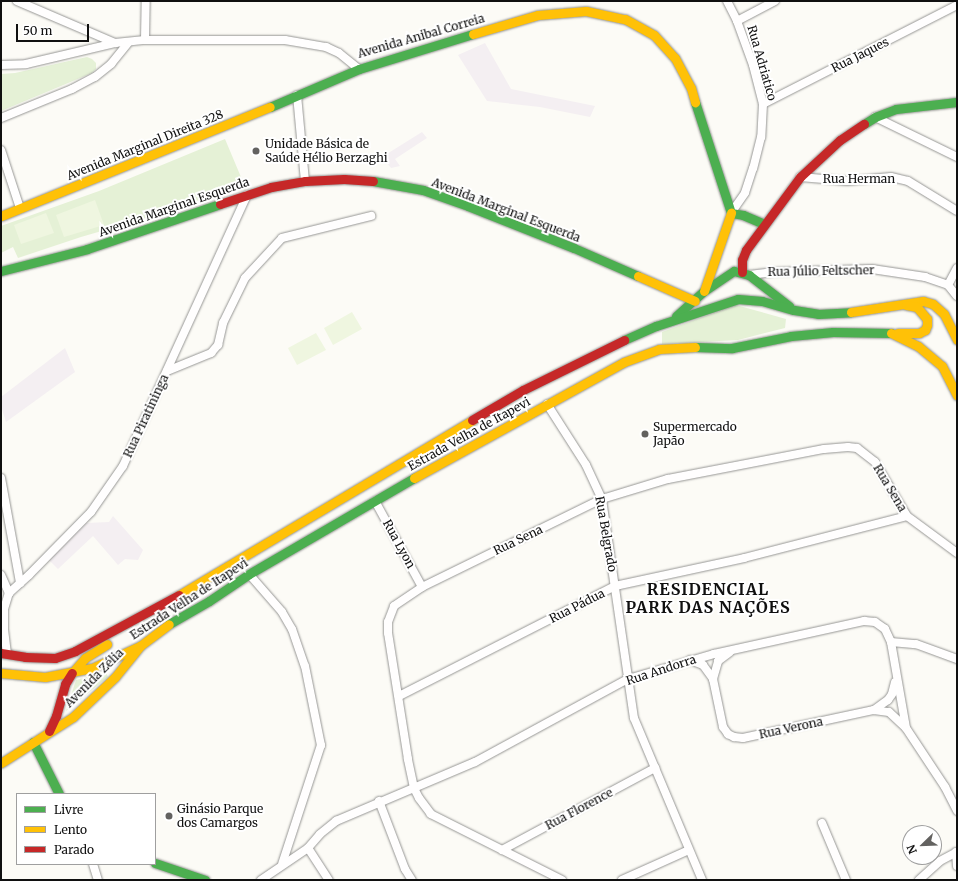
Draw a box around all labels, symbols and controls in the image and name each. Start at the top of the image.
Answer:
street label: Avenida Anibal Correia [356,11,486,61]
scale bar [18,16,91,42]
text: 50 m [23,23,52,38]
street label: Rua Adriatico [744,24,780,102]
street label: Rua Jaques [829,34,891,76]
street label: Avenida Marginal Direita 328 [65,107,225,183]
place label: Unidade Básica de Saúde Hélio Berzaghi [265,137,388,165]
marker: Unidade Básica de Saúde Hélio Berzaghi [250,145,262,157]
street label: Rua Herman [823,172,895,186]
street label: Avenida Marginal Esquerda [97,174,251,240]
street label: Avenida Marginal Esquerda [430,175,582,245]
street label: Rua Júlio Feltscher [768,263,874,279]
street label: Rua Piratininga [120,372,172,460]
street label: Estrada Velha de Itapevi [405,394,533,474]
place label: Supermercado Japão [653,420,737,448]
marker: Supermercado Japão [640,429,650,439]
street label: Rua Sena [870,462,910,514]
street label: Rua Belgrado [592,495,620,573]
street label: Rua Lyon [380,517,418,571]
street label: Rua Sena [491,522,545,558]
street label: Estrada Velha de Itapevi [127,555,251,643]
district label: RESIDENCIAL PARK DAS NAÇÕES [625,579,791,617]
street label: Rua Pádua [547,586,607,626]
street label: Avenida Zélia [62,646,126,710]
street label: Rua Andorra [624,652,698,688]
street label: Rua Verona [758,714,824,742]
street label: Rua Florence [543,785,615,833]
legend [16,793,156,865]
text: Livre [54,802,83,817]
place label: Ginásio Parque dos Camargos [177,802,263,830]
marker: Ginásio Parque dos Camargos [164,811,174,821]
text: Lento [54,822,87,837]
north arrow [902,825,942,865]
text: Parado [54,842,94,857]
text: N [904,843,920,856]

